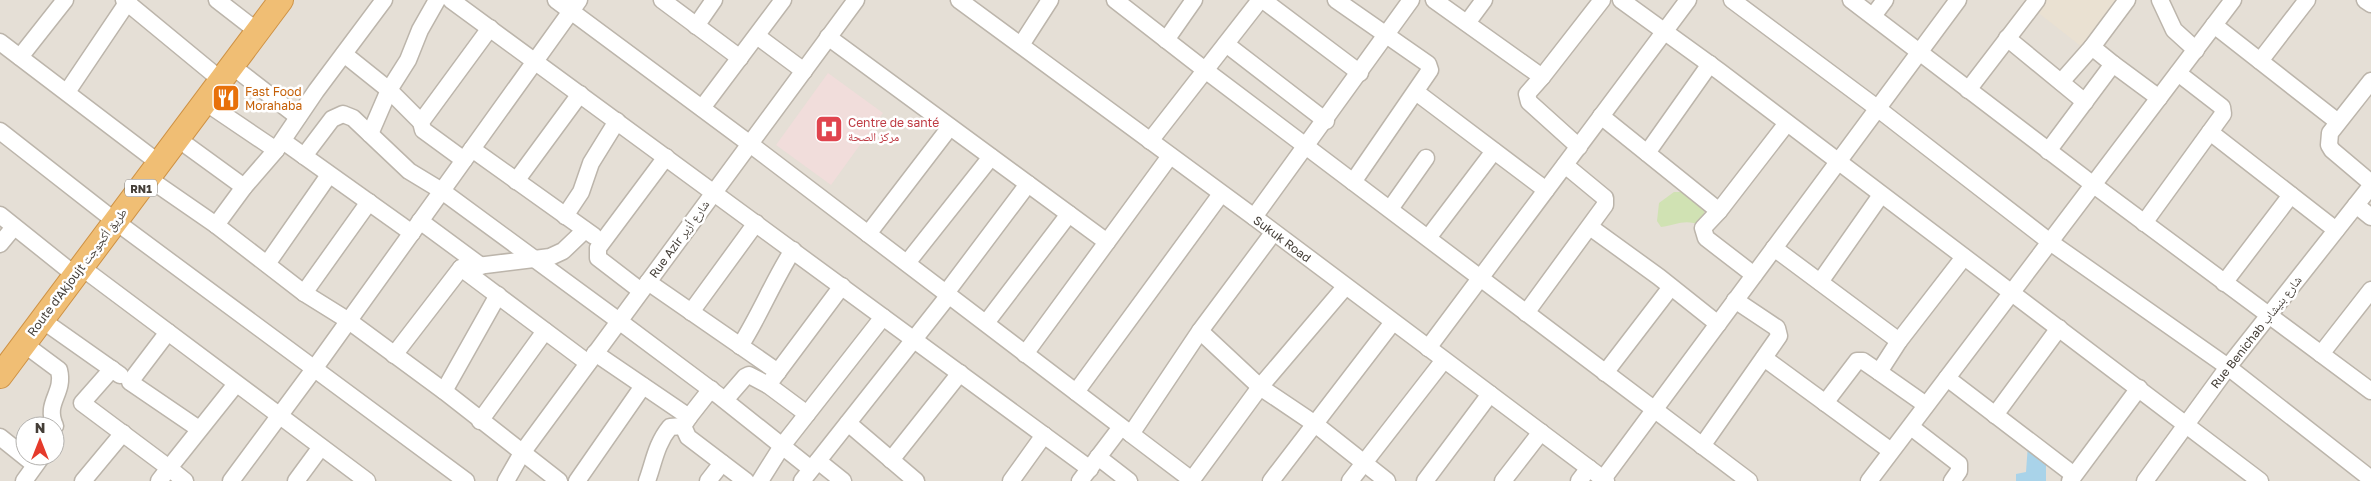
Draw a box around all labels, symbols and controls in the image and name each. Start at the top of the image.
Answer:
restaurant icon: Fast Food Morahaba [211,83,241,113]
place label: Fast Food Morahaba [245,84,302,113]
hospital icon: Centre de santé مركز الصحة [814,114,844,144]
place label: Centre de santé مركز الصحة [848,115,939,144]
road number: RN1 [125,180,157,197]
street label: Rue Azir شارع أزير [646,197,713,281]
street label: Route d'Akjoujt طريق أكجوجت [24,205,130,339]
street label: Sukuk Road [1251,212,1314,265]
street label: Rue Benichab شارع بنيشاب [2207,273,2306,392]
north arrow [15,416,65,466]
text: N [35,419,45,436]

